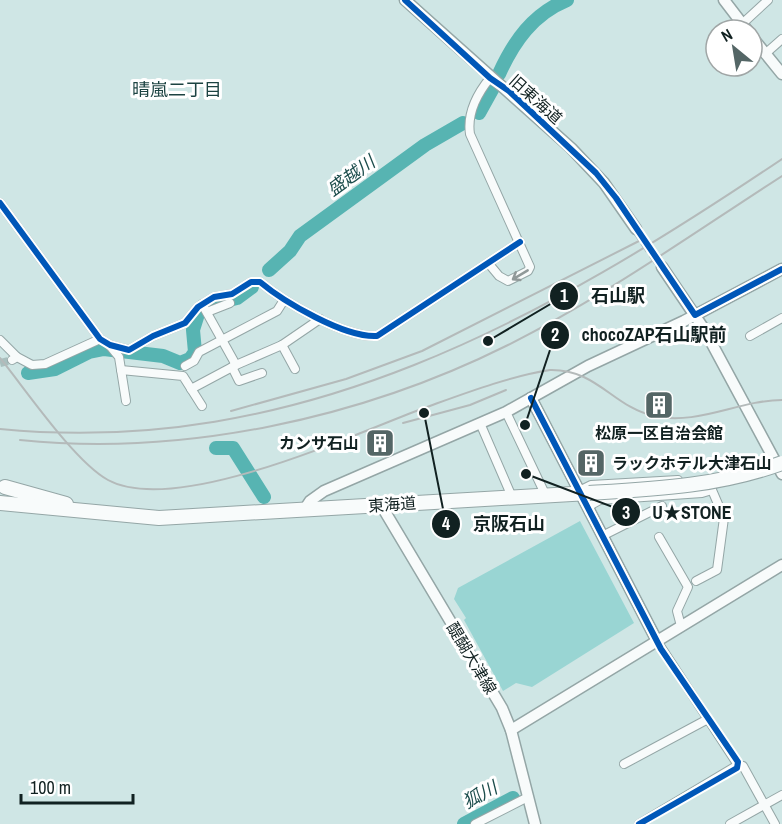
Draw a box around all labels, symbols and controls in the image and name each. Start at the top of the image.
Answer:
north arrow [704,18,764,78]
text: N [717,23,736,47]
street label: 旧東海道 [505,69,567,129]
district label: 晴嵐二丁目 [132,77,222,102]
water label: 盛越川 [322,148,382,202]
one-way arrow [512,269,529,281]
callout: 石山駅 [549,278,657,314]
text: 1 [560,283,569,308]
text: 石山駅 [591,283,645,308]
callout: chocoZAP石山駅前 [540,317,739,353]
text: 2 [551,322,559,347]
text: chocoZAP石山駅前 [582,322,727,347]
building icon: 松原一区自治会館 [643,389,675,421]
place label: 松原一区自治会館 [595,422,723,444]
building icon: カンサ石山 [364,427,396,459]
place label: カンサ石山 [279,432,359,454]
building icon: ラックホテル大津石山 [575,447,607,479]
place label: ラックホテル大津石山 [612,452,772,474]
street label: 東海道 [367,491,417,517]
callout: U★STONE [611,494,744,530]
text: 3 [622,500,630,525]
text: U★STONE [652,500,732,525]
callout: 京阪石山 [431,506,557,542]
text: 4 [442,511,451,536]
text: 京阪石山 [473,511,545,536]
street label: 醍醐大津線 [442,618,502,698]
scale bar [21,767,134,805]
water label: 狐川 [458,774,503,814]
text: 100 m [30,775,71,800]

